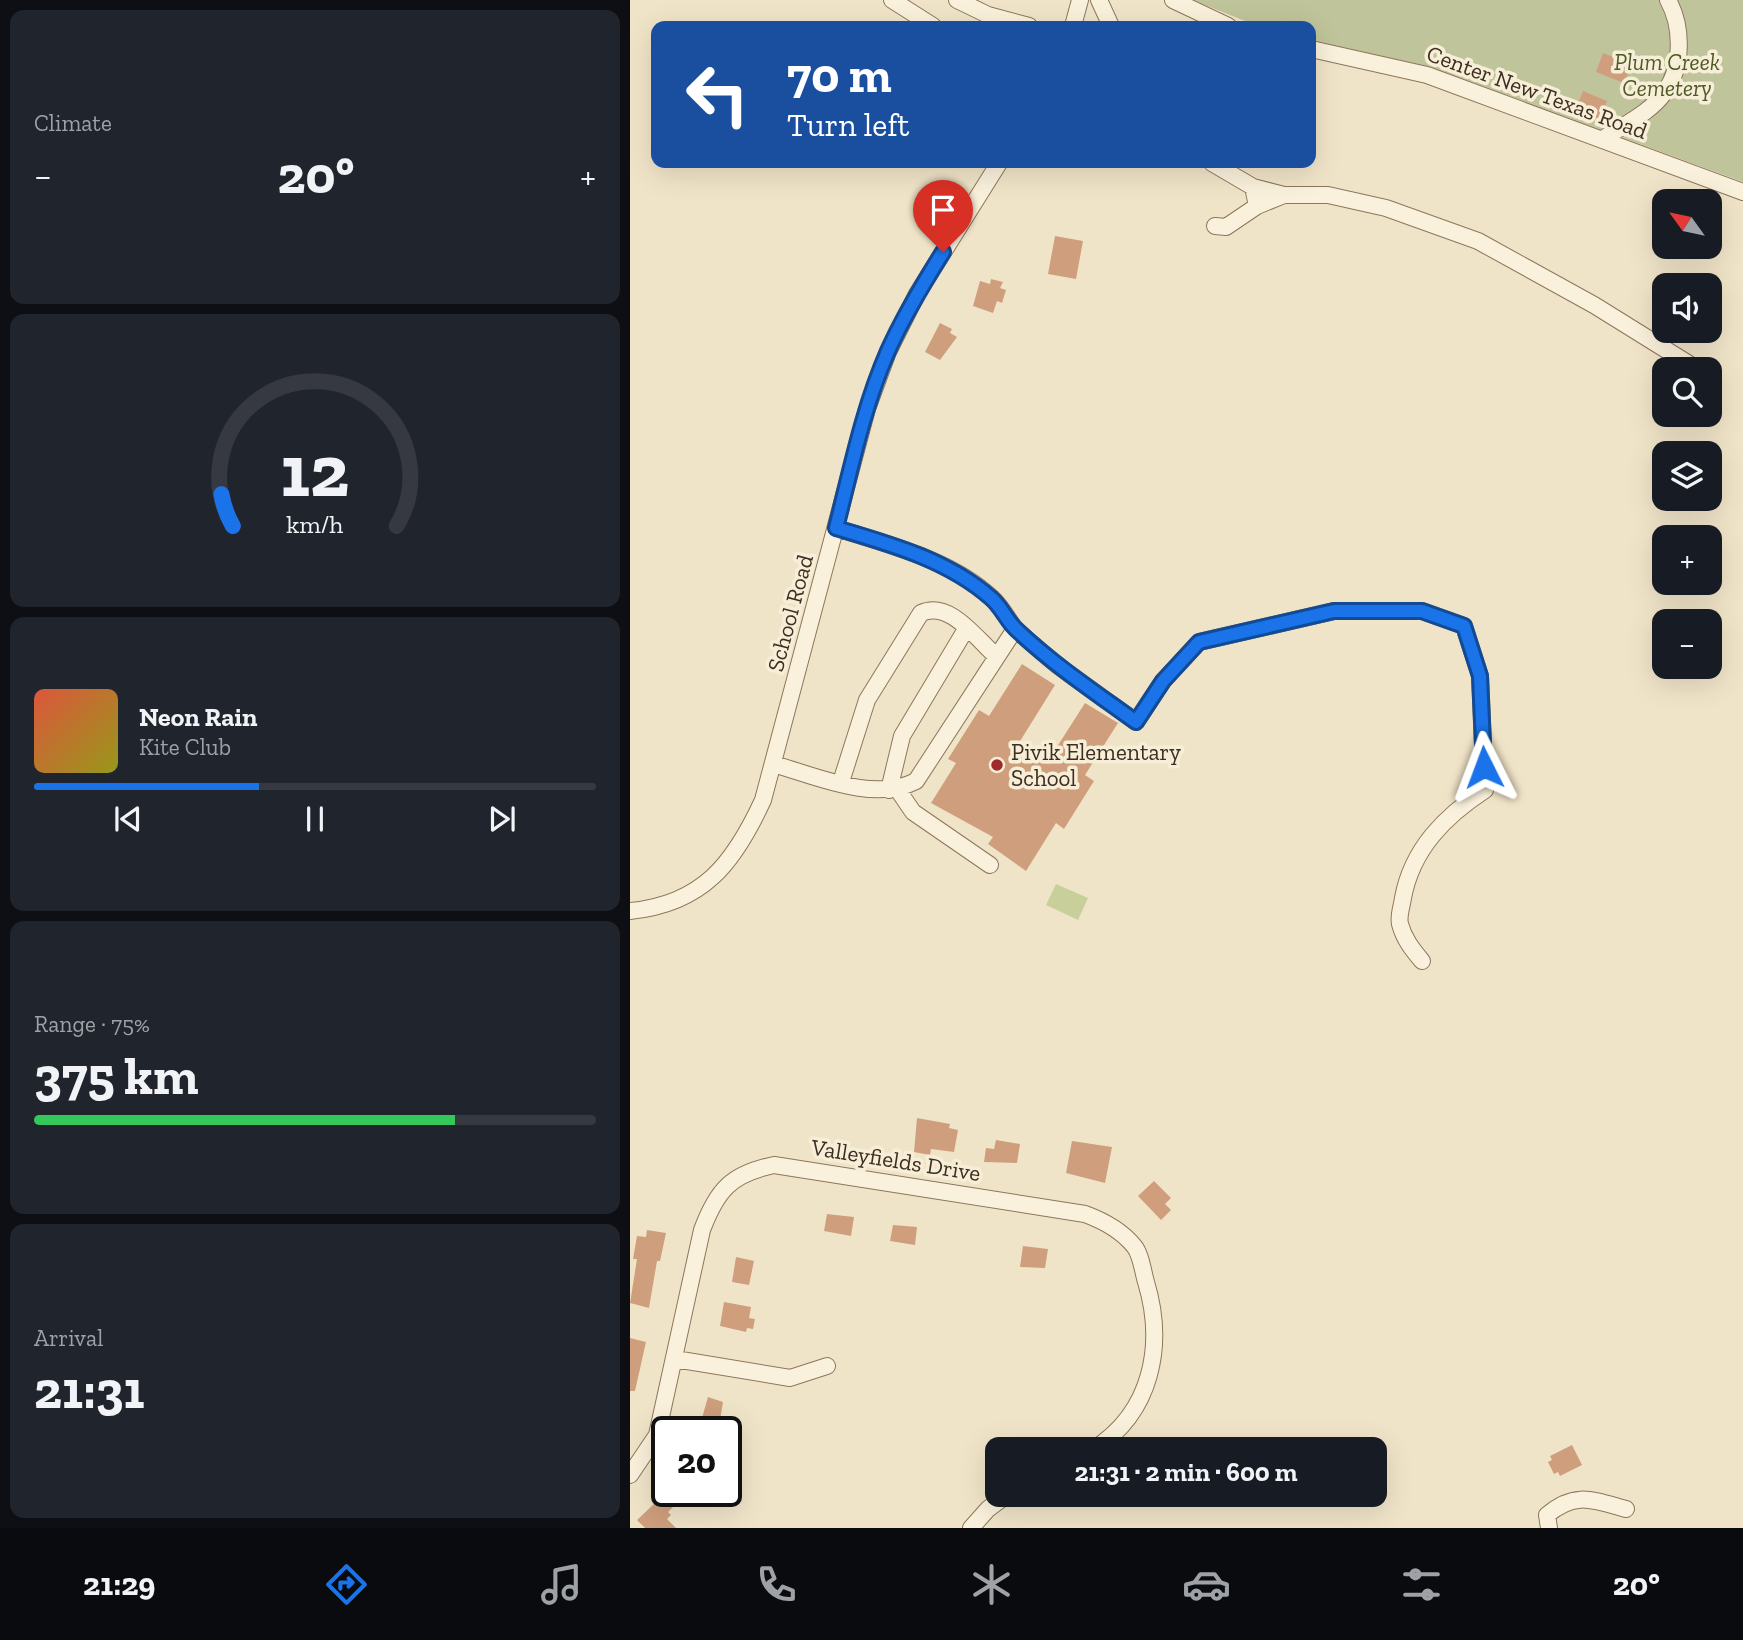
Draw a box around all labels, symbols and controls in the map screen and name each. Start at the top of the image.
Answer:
street label: Center New Texas Road [1423,39,1651,145]
text: 70 m [787,46,892,105]
park label: Plum Creek Cemetery [1614,48,1720,102]
icon: left [672,49,763,140]
text: Turn left [787,106,909,144]
text: Climate [34,109,112,137]
text: 20° [278,144,354,206]
text: − [34,153,52,199]
text: + [580,153,596,199]
pin [913,180,973,252]
north arrow [1652,189,1722,259]
map controls [1652,189,1722,679]
icon: arrive [924,191,962,229]
button: sound [1652,273,1722,343]
button: search [1652,357,1722,427]
text: 12 [281,428,349,516]
button: layers [1652,441,1722,511]
text: km/h [286,509,344,539]
button: + [1652,525,1722,595]
street label: School Road [761,551,819,675]
button: − [1652,609,1722,679]
text: Neon Rain [139,701,257,733]
position arrow [1447,730,1521,804]
text: Kite Club [139,733,231,761]
place label: Pivik Elementary School [1011,738,1181,792]
marker: Pivik Elementary School [989,757,1005,773]
icon: previous [109,800,147,838]
icon: pause [296,800,334,838]
icon: next [483,800,521,838]
text: Range · 75% [34,1010,150,1038]
text: 375 km [34,1045,199,1107]
street label: Valleyfields Drive [808,1133,983,1187]
text: Arrival [34,1324,103,1352]
text: 21:31 [34,1359,145,1421]
speed limit sign: 20 [651,1416,742,1507]
text: 21:31 · 2 min · 600 m [1074,1456,1298,1488]
icon: directions [322,1560,371,1609]
icon: music [537,1560,586,1609]
icon: phone [752,1560,801,1609]
icon: climate [967,1560,1016,1609]
icon: car [1182,1560,1231,1609]
icon: filters [1397,1560,1446,1609]
text: 21:29 [83,1565,155,1603]
text: 20° [1613,1565,1660,1603]

